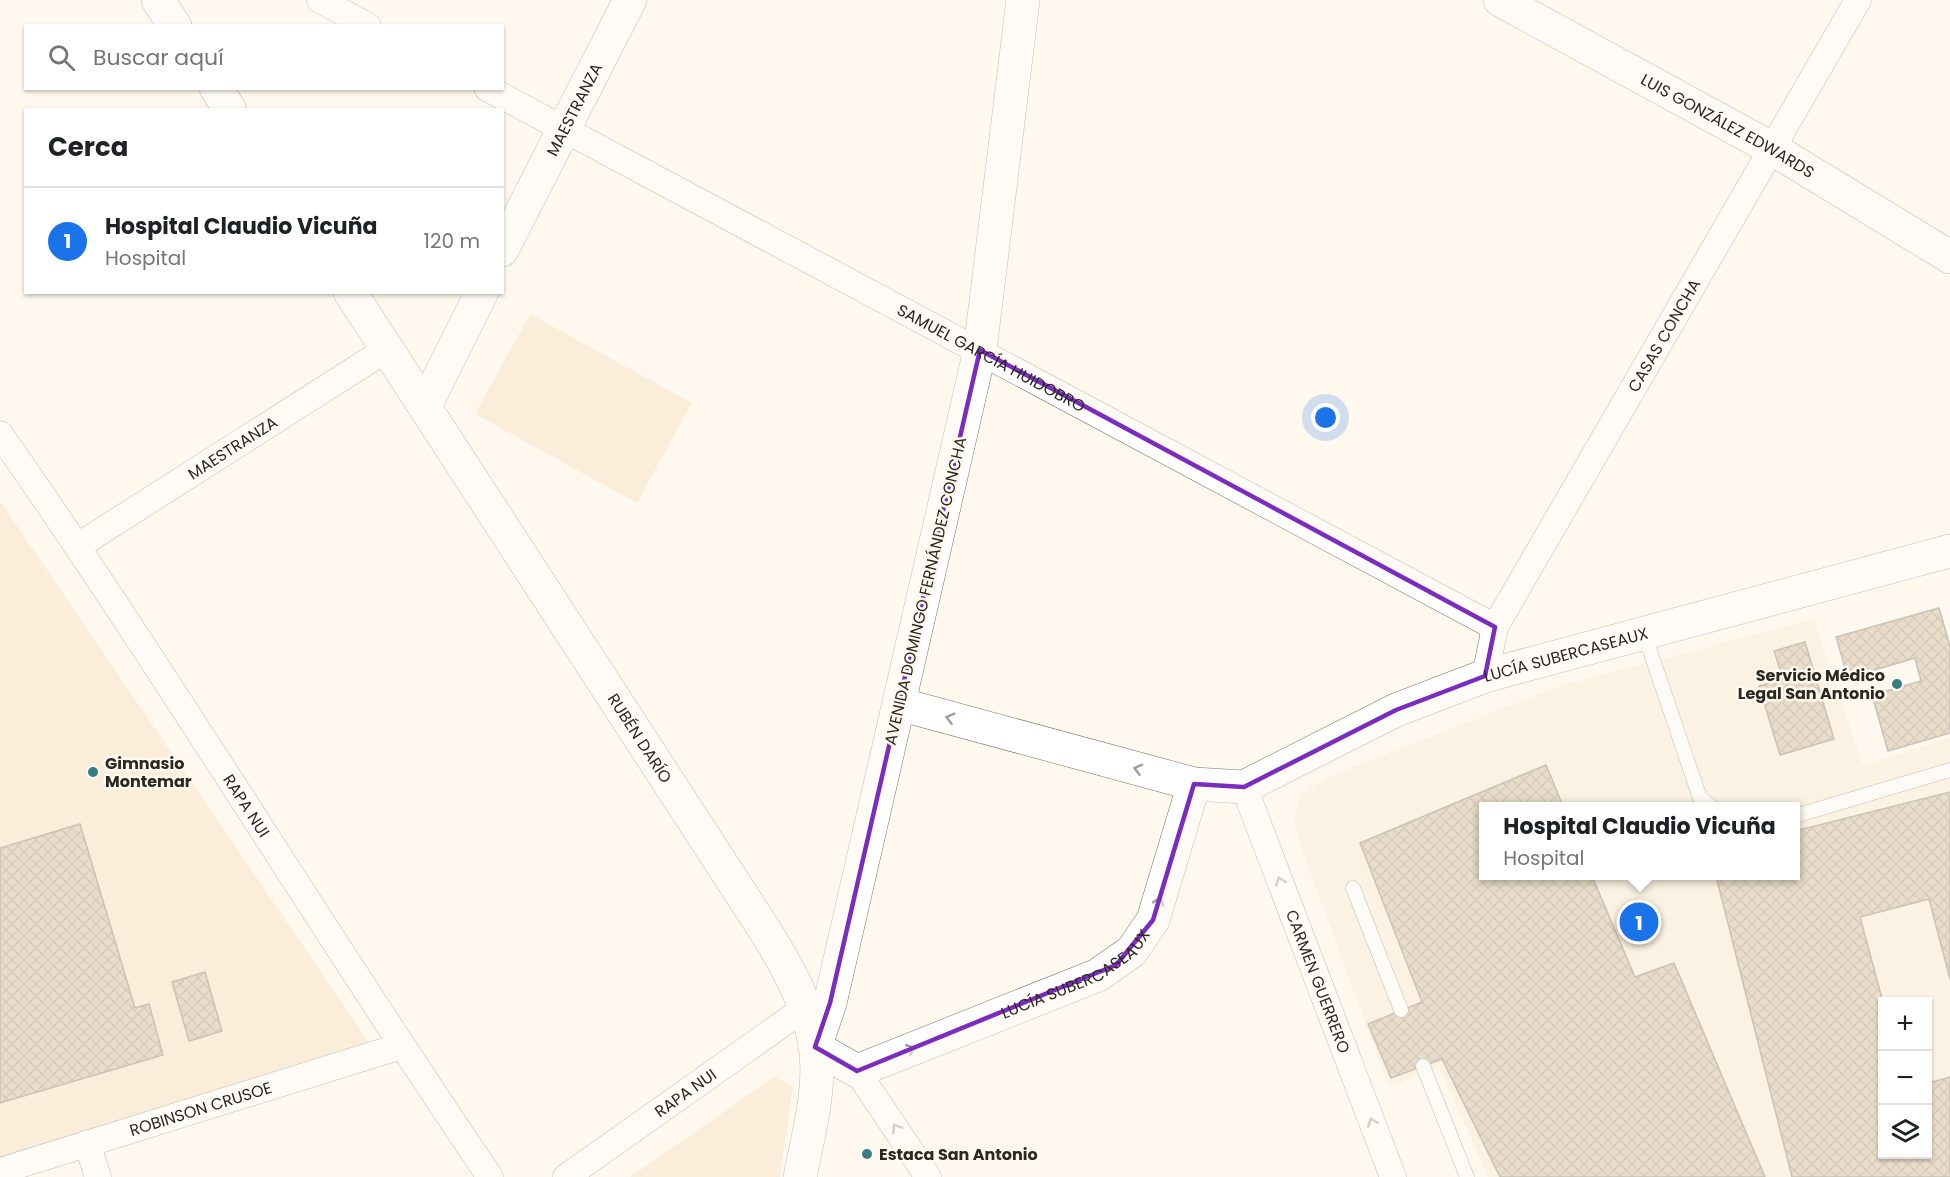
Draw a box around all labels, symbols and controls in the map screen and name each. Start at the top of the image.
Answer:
search box [24,24,504,90]
icon: search [45,41,78,74]
text: Buscar aquí [93,42,224,73]
street label: MAESTRANZA [541,59,608,160]
street label: LUIS GONZÁLEZ EDWARDS [1637,68,1819,184]
text: Cerca [48,129,128,165]
text: Hospital Claudio Vicuña [105,211,377,242]
text: 1 [64,227,71,255]
text: 120 m [424,227,480,255]
text: Hospital [105,244,186,272]
street label: CASAS CONCHA [1622,275,1706,397]
street label: SAMUEL GARCÍA HUIDOBRO [893,298,1089,418]
your location [1311,403,1340,432]
street label: MAESTRANZA [183,411,282,485]
street label: AVENIDA DOMINGO FERNÁNDEZ CONCHA [879,435,972,747]
street label: LUCÍA SUBERCASEAUX [1481,622,1651,688]
place label: Servicio Médico Legal San Antonio [1738,664,1885,705]
marker: Servicio Médico Legal San Antonio [1890,677,1904,691]
street label: RUBÉN DARÍO [602,689,677,788]
one-way arrow [945,712,955,725]
place label: Gimnasio Montemar [105,752,192,793]
one-way arrow [1133,764,1144,776]
marker: Gimnasio Montemar [86,765,100,779]
street label: RAPA NUI [217,770,275,842]
popup [1479,802,1800,880]
text: Hospital Claudio Vicuña [1503,811,1776,842]
text: Hospital [1503,844,1585,872]
one-way arrow [1275,877,1287,888]
one-way arrow [1152,896,1165,907]
pin: 1 [1620,900,1658,944]
street label: CARMEN GUERRERO [1280,906,1356,1057]
street label: LUCÍA SUBERCASEAUX [998,925,1156,1024]
map controls [1878,997,1932,1159]
button: + [1878,997,1932,1051]
one-way arrow [905,1044,916,1056]
button: − [1878,1051,1932,1105]
street label: RAPA NUI [650,1063,721,1123]
street label: ROBINSON CRUSOE [127,1076,275,1142]
button: layers [1878,1105,1932,1159]
one-way arrow [1367,1118,1380,1128]
one-way arrow [892,1124,903,1135]
place label: Estaca San Antonio [879,1143,1038,1166]
marker: Estaca San Antonio [860,1147,874,1161]

